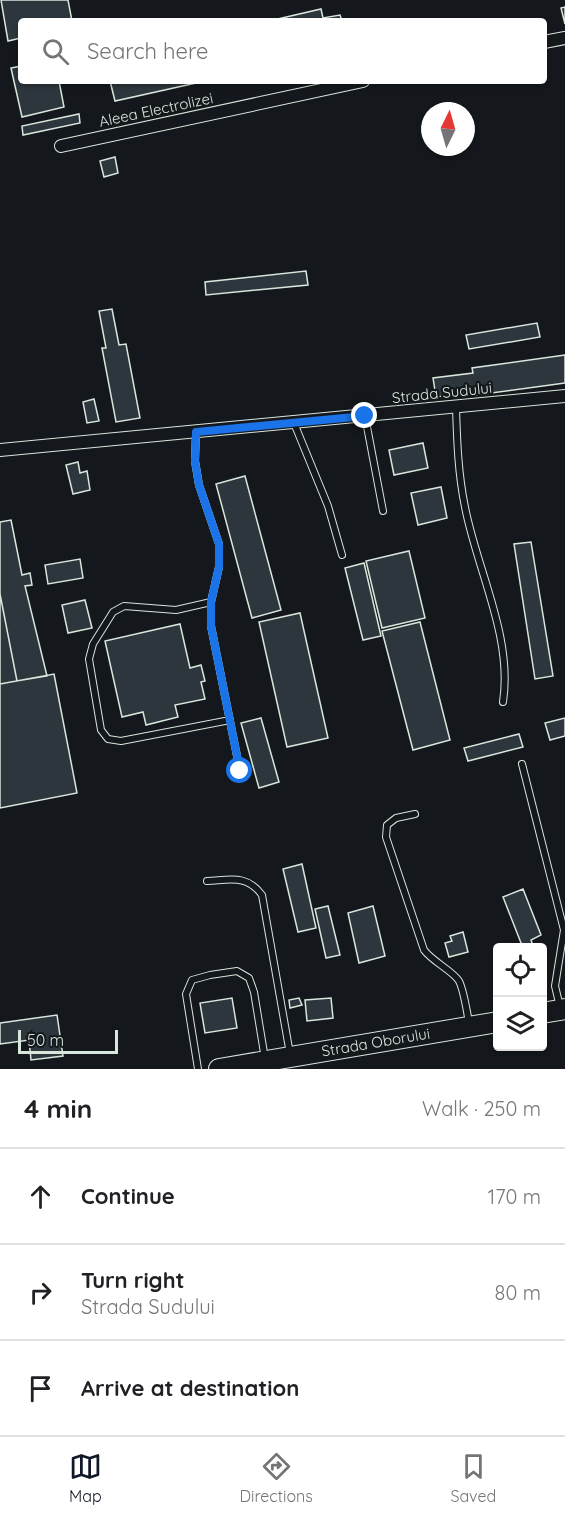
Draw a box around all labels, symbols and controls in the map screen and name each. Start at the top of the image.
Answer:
search box [18,18,547,84]
icon: search [39,35,72,68]
text: Search here [87,37,208,65]
street label: Aleea Electrolizei [97,88,215,131]
north arrow [421,102,475,156]
street label: Strada Sudului [391,378,493,407]
route end [351,402,377,428]
route start [226,757,252,783]
map controls [493,943,547,1051]
button: locate [493,943,547,997]
button: layers [493,997,547,1051]
street label: Strada Oborului [320,1024,431,1061]
scale bar [18,1027,118,1054]
text: 50 m [27,1030,64,1050]
text: 4 min [24,1092,92,1125]
text: Walk · 250 m [422,1096,541,1121]
icon: ahead [24,1180,57,1213]
text: Continue [81,1182,175,1210]
text: 170 m [488,1184,541,1209]
text: Turn right [81,1266,185,1294]
icon: right [24,1276,57,1309]
text: 80 m [495,1280,541,1305]
text: Strada Sudului [81,1294,215,1319]
icon: arrive [24,1372,57,1405]
text: Arrive at destination [81,1374,299,1402]
tab: Map [69,1450,102,1506]
tab: Directions [240,1450,313,1506]
tab: Saved [451,1450,496,1506]

